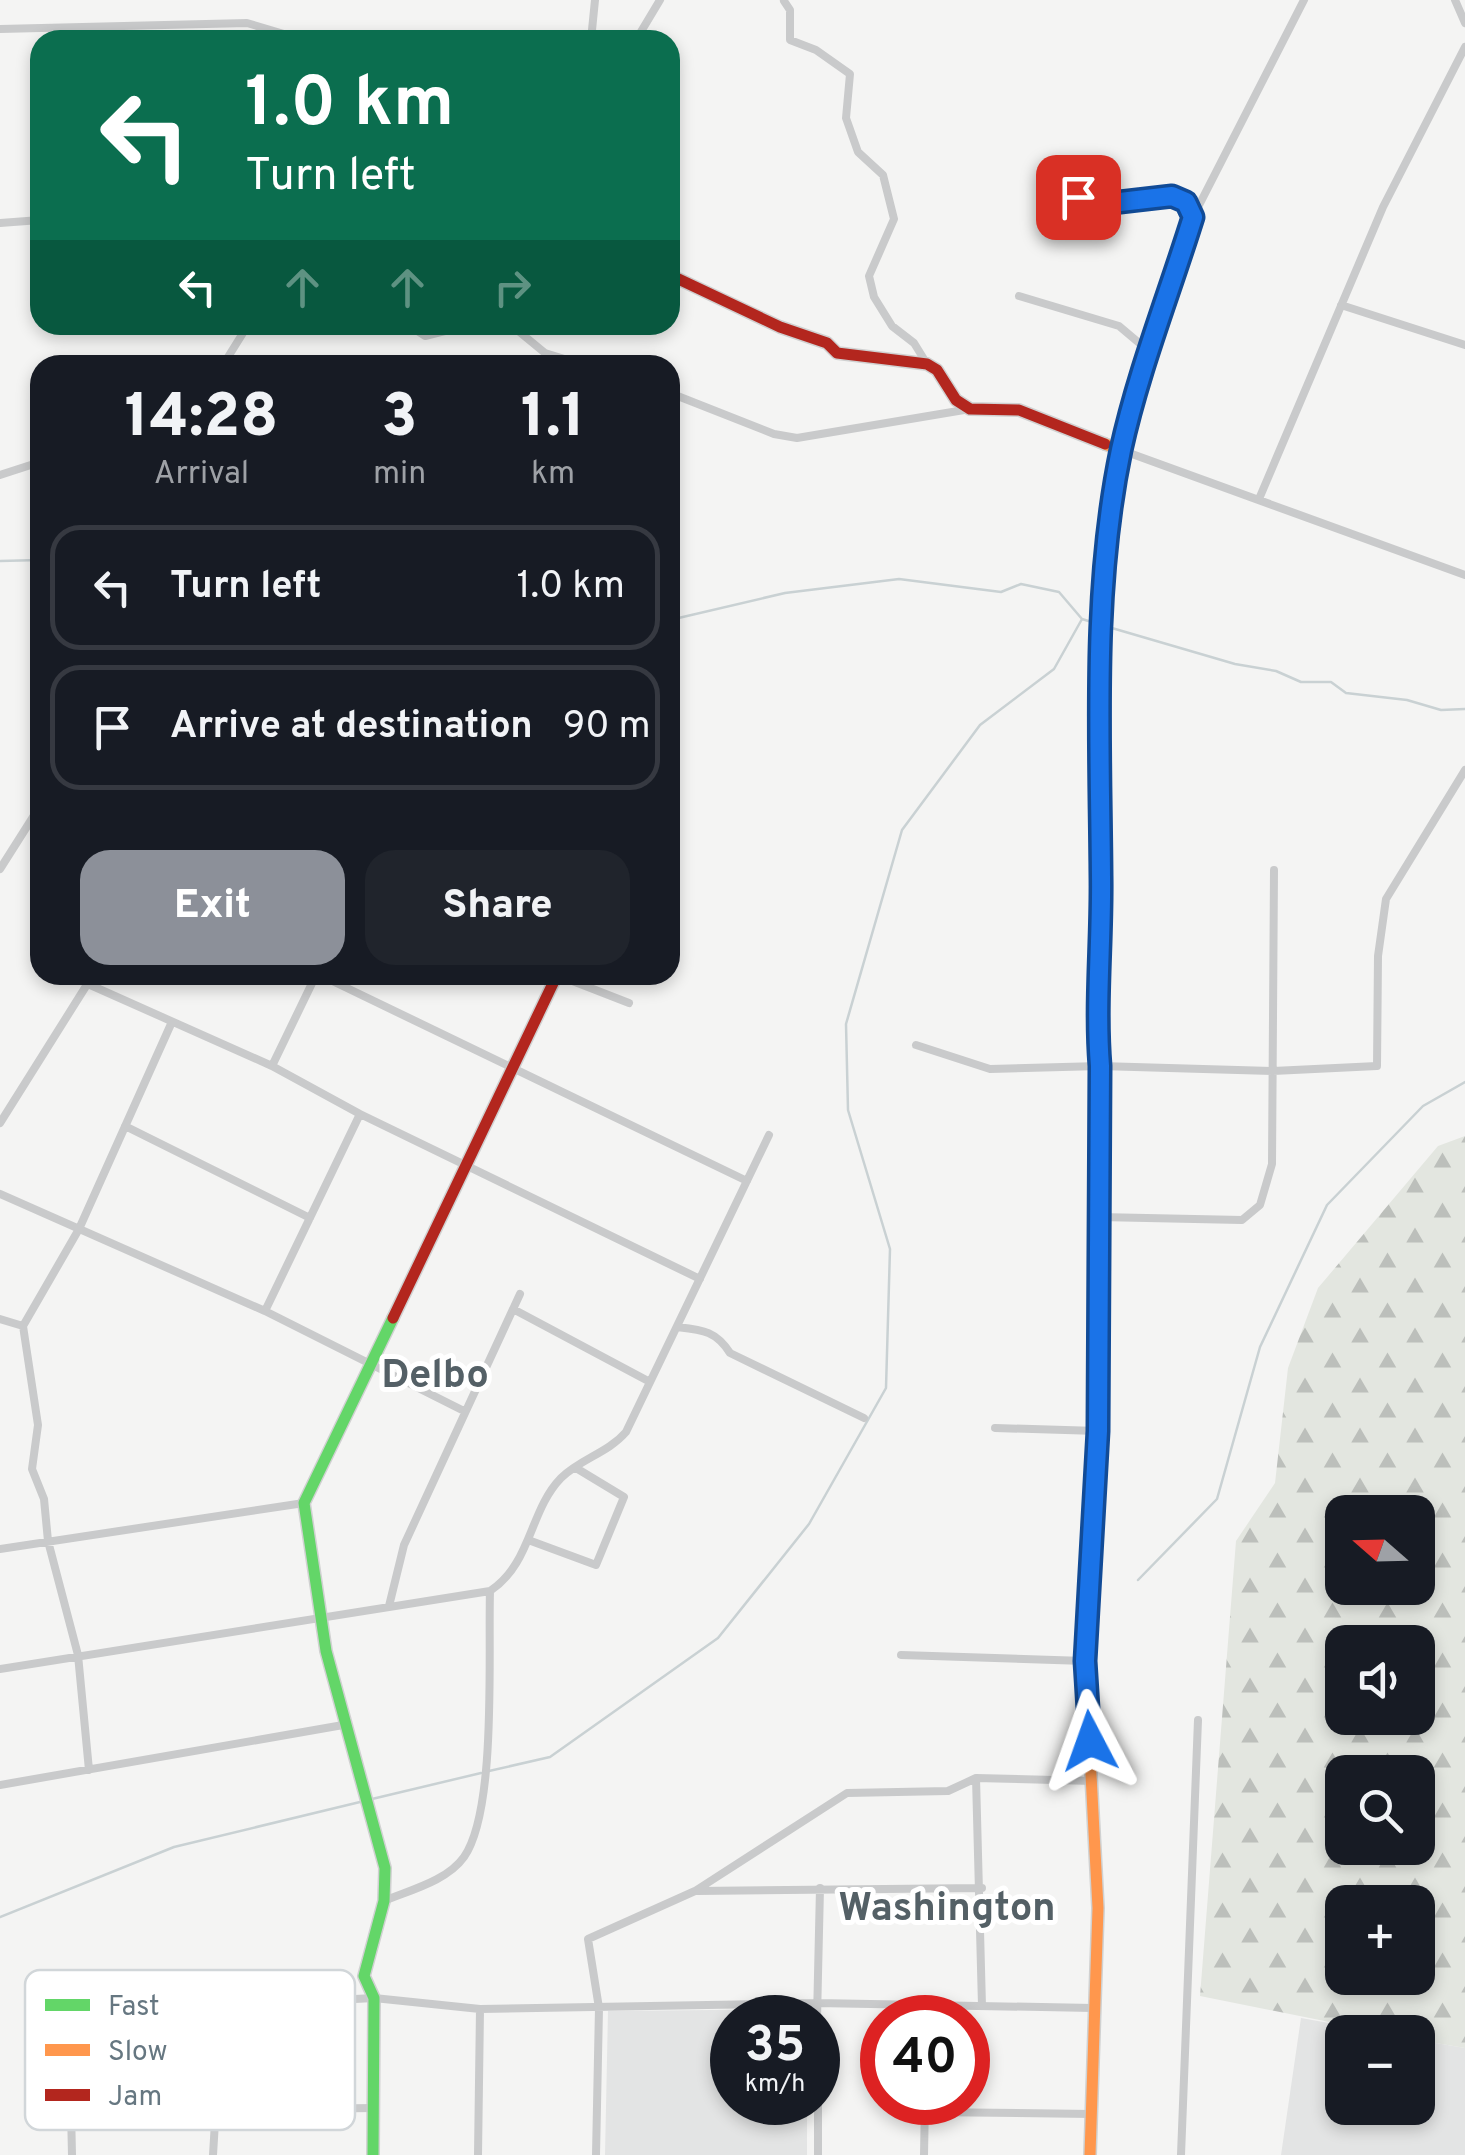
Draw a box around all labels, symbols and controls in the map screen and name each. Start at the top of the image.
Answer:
text: 1.0 km [245,62,454,151]
icon: left [80,70,210,200]
text: Turn left [245,149,416,206]
pin [1036,155,1121,240]
icon: arrive [1051,170,1106,225]
icon: left [170,260,225,315]
icon: ahead [275,260,330,315]
icon: ahead [380,260,435,315]
icon: right [485,260,540,315]
text: 14:28 [125,382,278,458]
text: 3 [382,382,418,458]
text: 1.1 [521,382,585,458]
text: Arrival [154,455,249,495]
text: min [373,455,426,495]
text: km [531,455,575,495]
icon: left [85,560,140,615]
text: Turn left [170,563,322,612]
text: 1.0 km [517,563,625,612]
icon: arrive [85,700,140,755]
text: Arrive at destination [170,703,533,752]
text: 90 m [563,703,651,752]
button: Exit [80,850,345,965]
button: Share [365,850,630,965]
district label: Delbo [381,1352,489,1402]
north arrow [1325,1495,1435,1605]
map controls [1325,1495,1435,2125]
button: sound [1325,1625,1435,1735]
position arrow [1038,1689,1142,1793]
button: search [1325,1755,1435,1865]
district label: Washington [838,1885,1056,1935]
button: + [1325,1885,1435,1995]
legend [25,1970,355,2130]
text: Fast [108,1990,160,2026]
speed limit sign: 40 [860,1995,990,2125]
button: − [1325,2015,1435,2125]
text: 35 [745,2016,805,2079]
text: Slow [108,2035,167,2071]
text: km/h [745,2069,805,2101]
text: Jam [108,2080,162,2116]

